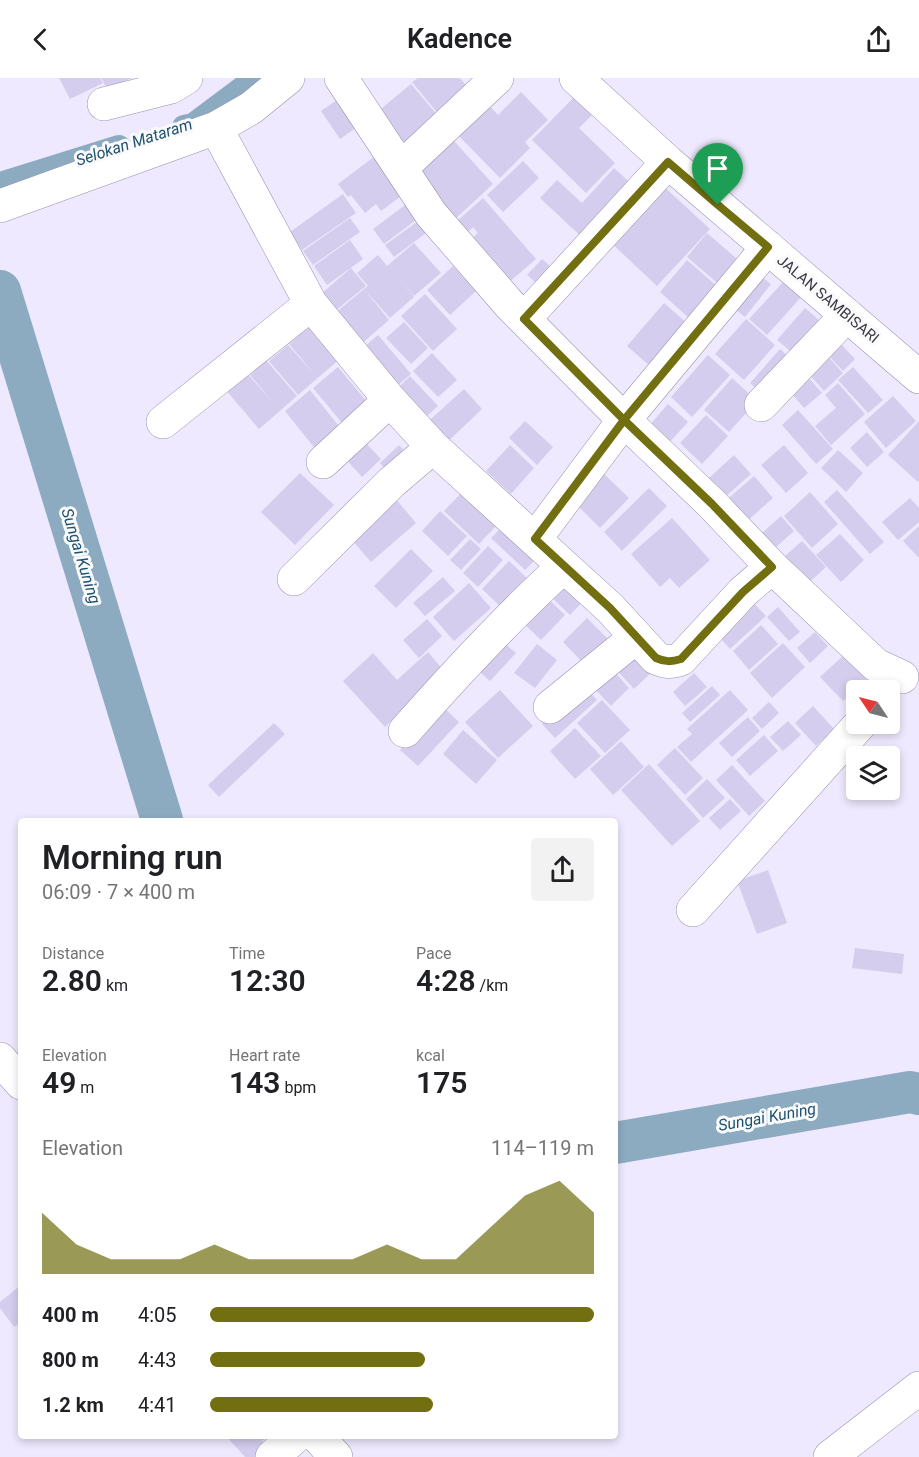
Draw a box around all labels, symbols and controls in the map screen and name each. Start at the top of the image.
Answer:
icon: back [24,23,57,56]
text: Kadence [407,23,512,55]
icon: share [862,23,895,56]
water label: Selokan Mataram [73,114,195,170]
pin [692,143,743,205]
icon: arrive [701,152,734,185]
street label: JALAN SAMBISARI [773,251,883,347]
water label: Sungai Kuning [57,506,105,606]
north arrow [846,680,900,734]
map controls [846,680,900,800]
button: layers [846,746,900,800]
text: Morning run [42,838,223,877]
button: share [531,838,594,901]
text: 06:09 · 7 × 400 m [42,880,195,904]
text: Distance [42,944,104,963]
text: Time [229,944,265,963]
text: Pace [416,944,452,963]
text: 2.80 [42,963,102,998]
text: 12:30 [229,963,306,998]
text: 4:28 [416,963,476,998]
text: km [102,976,128,995]
text: /km [476,976,508,995]
text: Elevation [42,1046,107,1065]
text: Heart rate [229,1046,300,1065]
text: kcal [416,1046,445,1065]
text: 49 [42,1065,76,1100]
text: 143 [229,1065,280,1100]
text: 175 [416,1065,467,1100]
text: m [76,1078,94,1097]
text: bpm [280,1078,316,1097]
water label: Sungai Kuning [717,1099,818,1135]
text: Elevation [42,1136,123,1160]
text: 114–119 m [491,1136,594,1160]
text: 400 m [42,1303,99,1327]
text: 4:05 [138,1303,177,1327]
text: 800 m [42,1348,99,1372]
text: 4:43 [138,1348,177,1372]
text: 1.2 km [42,1393,104,1417]
text: 4:41 [138,1393,177,1417]

